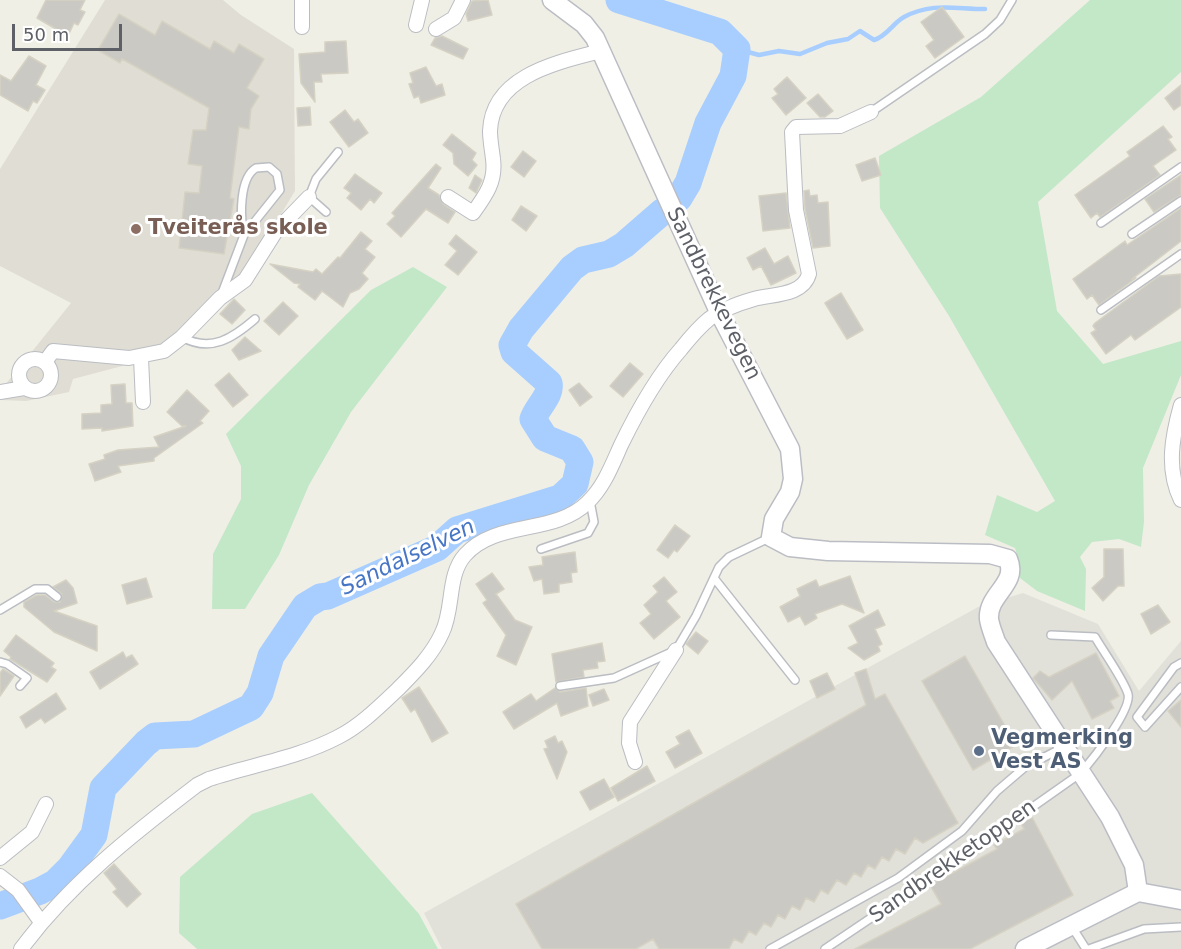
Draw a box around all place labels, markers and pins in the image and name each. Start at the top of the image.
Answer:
place label: Tveiterås skole [148,216,328,242]
marker: Tveiterås skole [129,222,143,236]
place label: Vegmerking Vest AS [991,726,1133,776]
marker: Vegmerking Vest AS [972,744,986,758]

